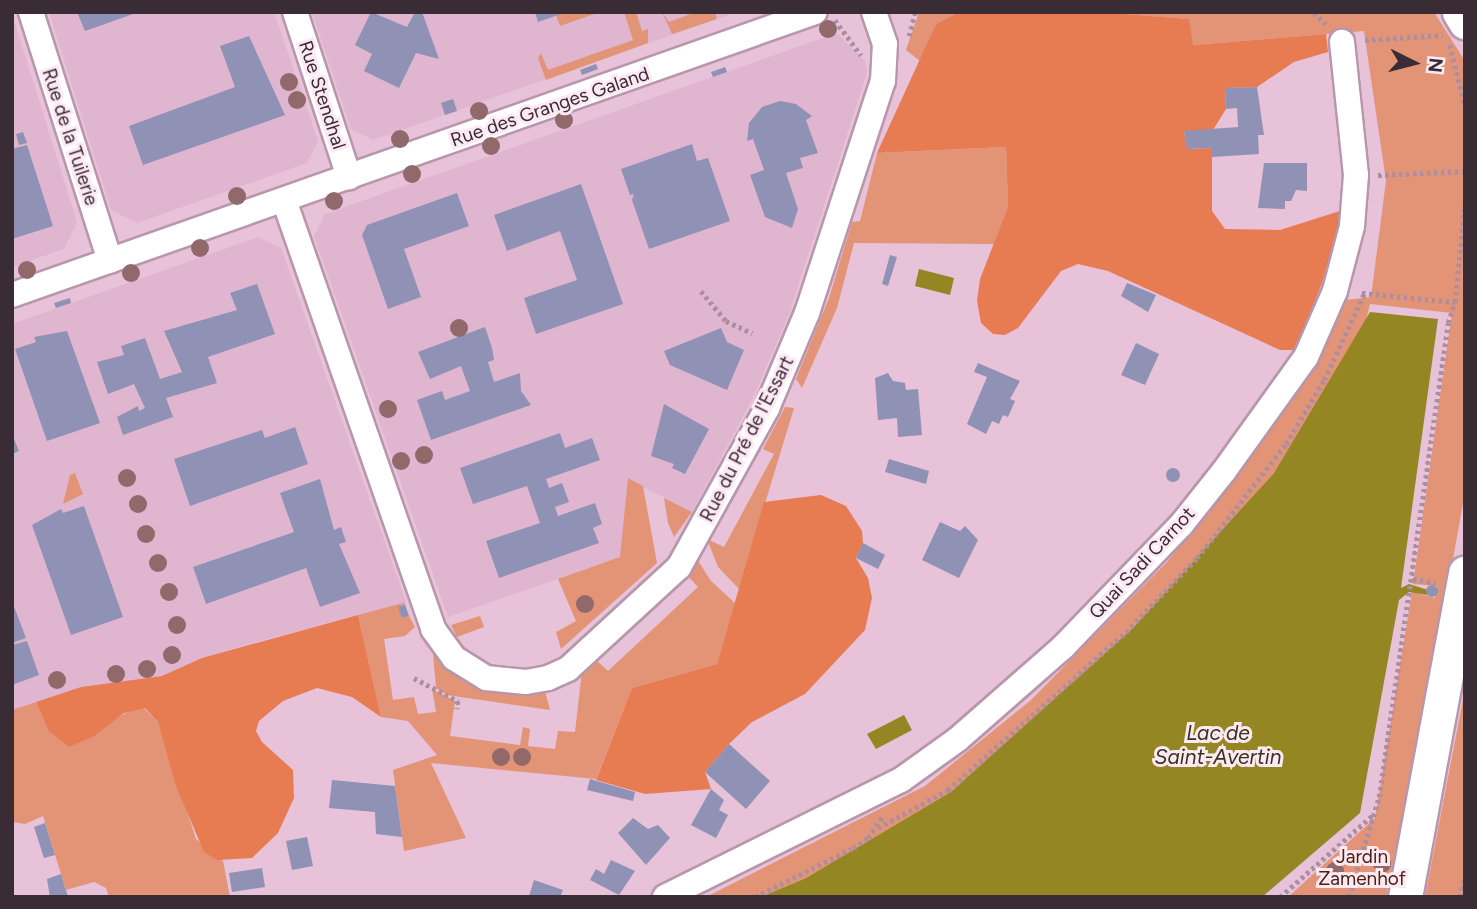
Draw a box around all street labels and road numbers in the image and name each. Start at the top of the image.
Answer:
street label: Rue Stendhal [294,38,350,152]
street label: Rue des Granges Galand [448,62,652,152]
street label: Rue de la Tuilerie [37,66,103,208]
street label: Rue du Pré de l'Essart [695,352,799,526]
street label: Quai Sadi Carnot [1084,502,1200,624]

